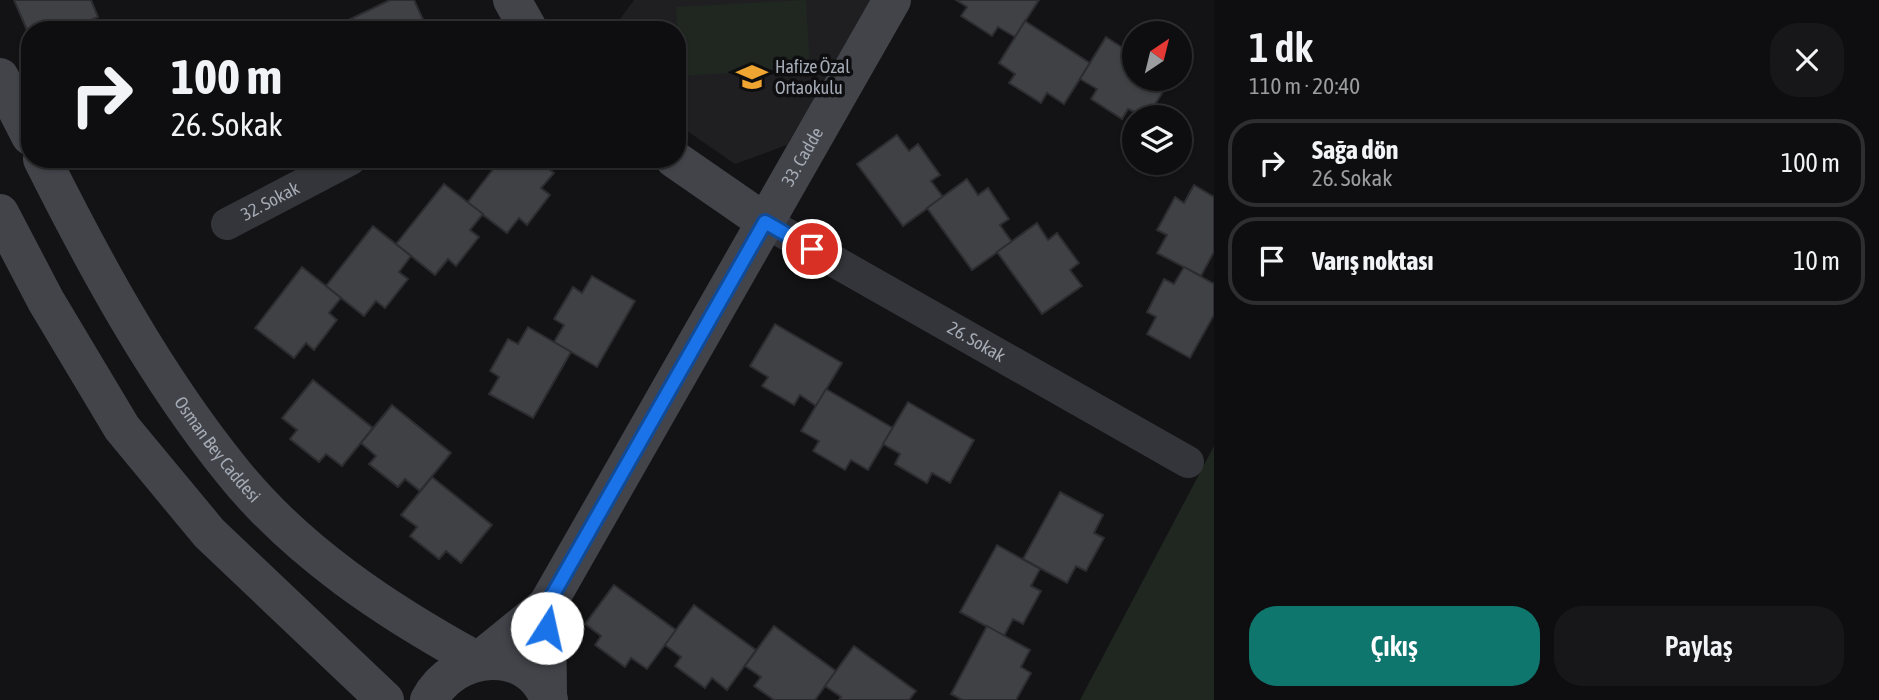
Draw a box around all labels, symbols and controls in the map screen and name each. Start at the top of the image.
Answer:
north arrow [1122,21,1192,91]
map controls [1122,21,1192,175]
text: 1 dk [1249,23,1313,71]
button: close [1770,23,1844,97]
text: 100 m [171,48,282,104]
icon: right [56,49,147,140]
place label: Hafize Özal Ortaokulu [775,56,850,98]
school or university icon: Hafize Özal Ortaokulu [735,60,769,94]
text: 110 m · 20:40 [1249,73,1360,99]
button: layers [1122,105,1192,175]
text: 26. Sokak [171,106,283,143]
street label: 33. Cadde [777,123,827,190]
text: Sağa dön [1312,135,1398,165]
icon: right [1253,144,1291,182]
text: 100 m [1781,148,1840,178]
text: 26. Sokak [1312,165,1392,191]
street label: 32. Sokak [237,177,303,225]
pin [782,219,842,279]
icon: arrive [793,230,831,268]
icon: arrive [1253,242,1291,280]
text: Varış noktası [1312,246,1433,276]
text: 10 m [1793,246,1840,276]
street label: 26. Sokak [944,317,1009,366]
street label: Osman Bey Caddesi [170,392,265,507]
position arrow [510,591,584,665]
button: Çıkış [1249,606,1540,686]
button: Paylaş [1554,606,1844,686]

